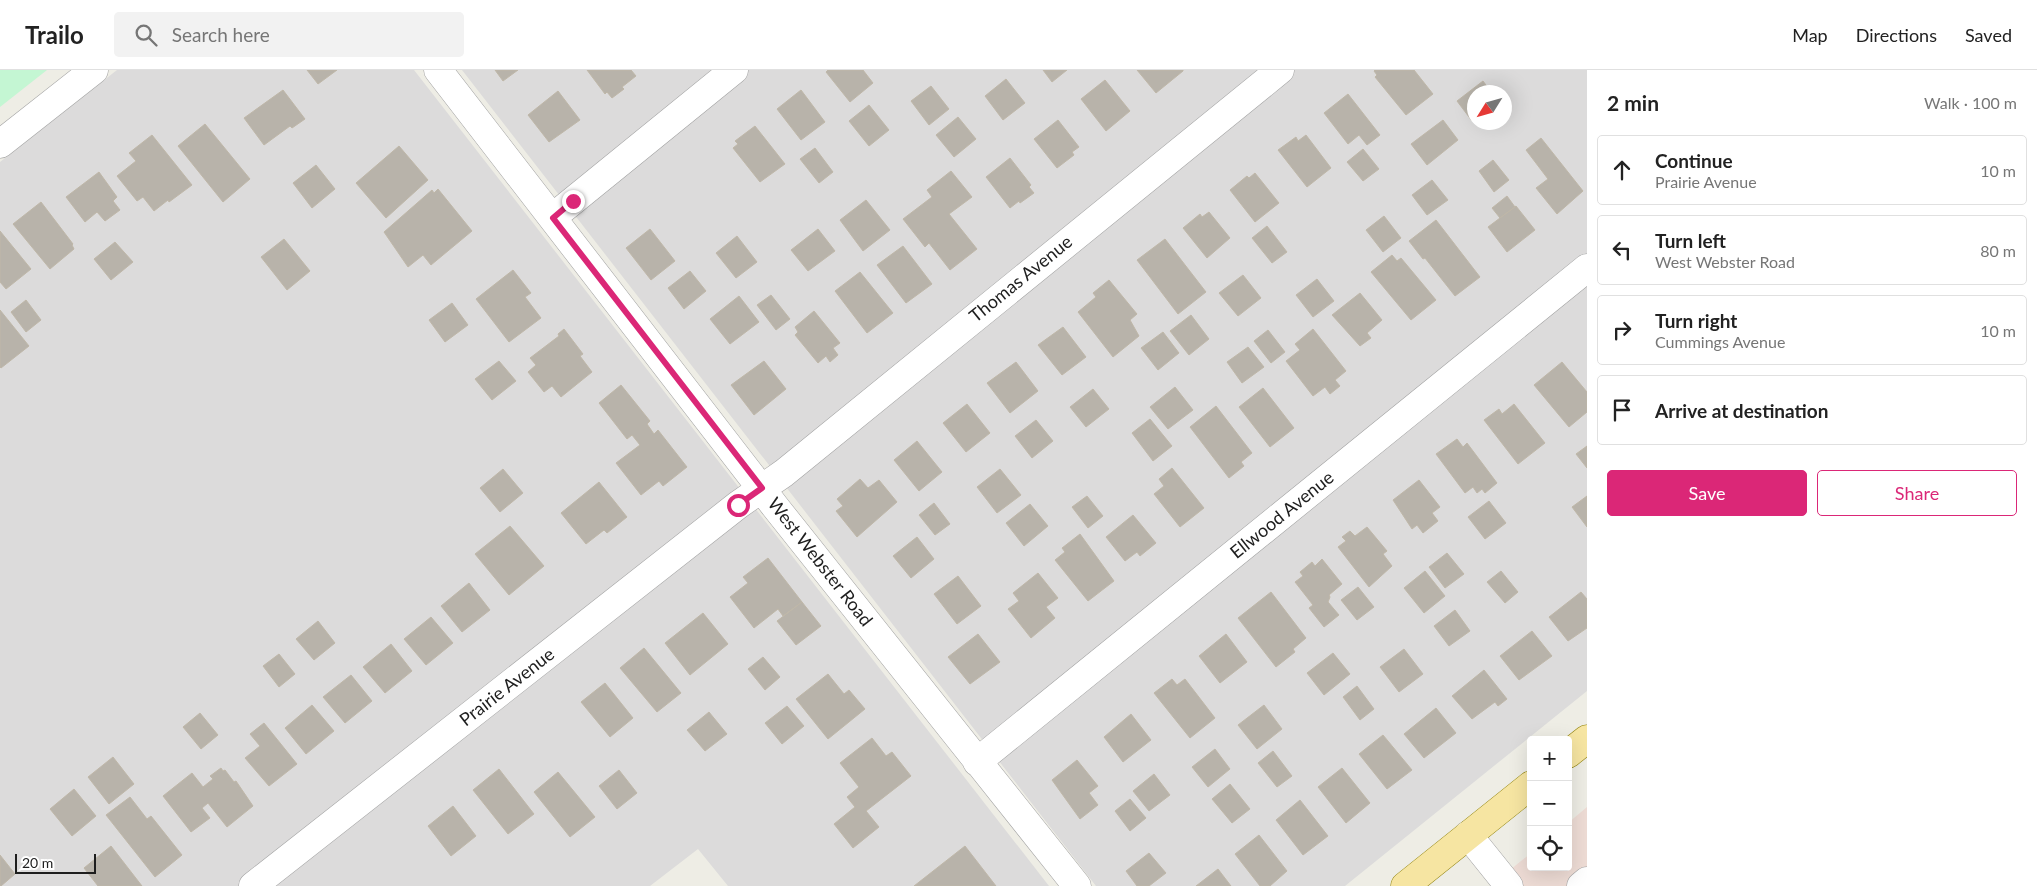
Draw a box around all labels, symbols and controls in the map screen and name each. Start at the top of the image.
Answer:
search box [114,12,464,57]
text: Trailo [25,20,84,49]
icon: search [132,21,160,49]
text: Search here [172,23,270,46]
text: Map [1792,24,1828,46]
text: Directions [1856,24,1937,46]
text: Saved [1965,24,2012,46]
north arrow [1467,85,1512,130]
text: 2 min [1607,90,1659,115]
text: Walk · 100 m [1924,93,2017,112]
text: Continue [1655,149,1733,172]
icon: ahead [1608,156,1636,184]
text: 10 m [1980,161,2016,180]
text: Prairie Avenue [1655,172,1757,191]
route end [562,190,585,213]
text: Turn left [1655,229,1726,252]
street label: Thomas Avenue [965,230,1076,326]
icon: left [1608,236,1636,264]
text: 80 m [1980,241,2016,260]
text: West Webster Road [1655,252,1795,271]
text: Turn right [1655,309,1737,332]
icon: right [1608,316,1636,344]
text: 10 m [1980,321,2016,340]
text: Cummings Avenue [1655,332,1785,351]
icon: arrive [1608,396,1636,424]
text: Arrive at destination [1655,399,1828,422]
street label: Ellwood Avenue [1225,466,1338,563]
button: Save [1607,470,1807,516]
button: Share [1817,470,2017,516]
street label: West Webster Road [764,493,878,630]
route start [727,494,750,517]
street label: Prairie Avenue [455,642,558,730]
map controls [1527,736,1572,871]
button: + [1527,736,1572,781]
button: − [1527,781,1572,826]
button: locate [1527,826,1572,871]
scale bar [15,851,96,874]
text: 20 m [22,854,53,871]

